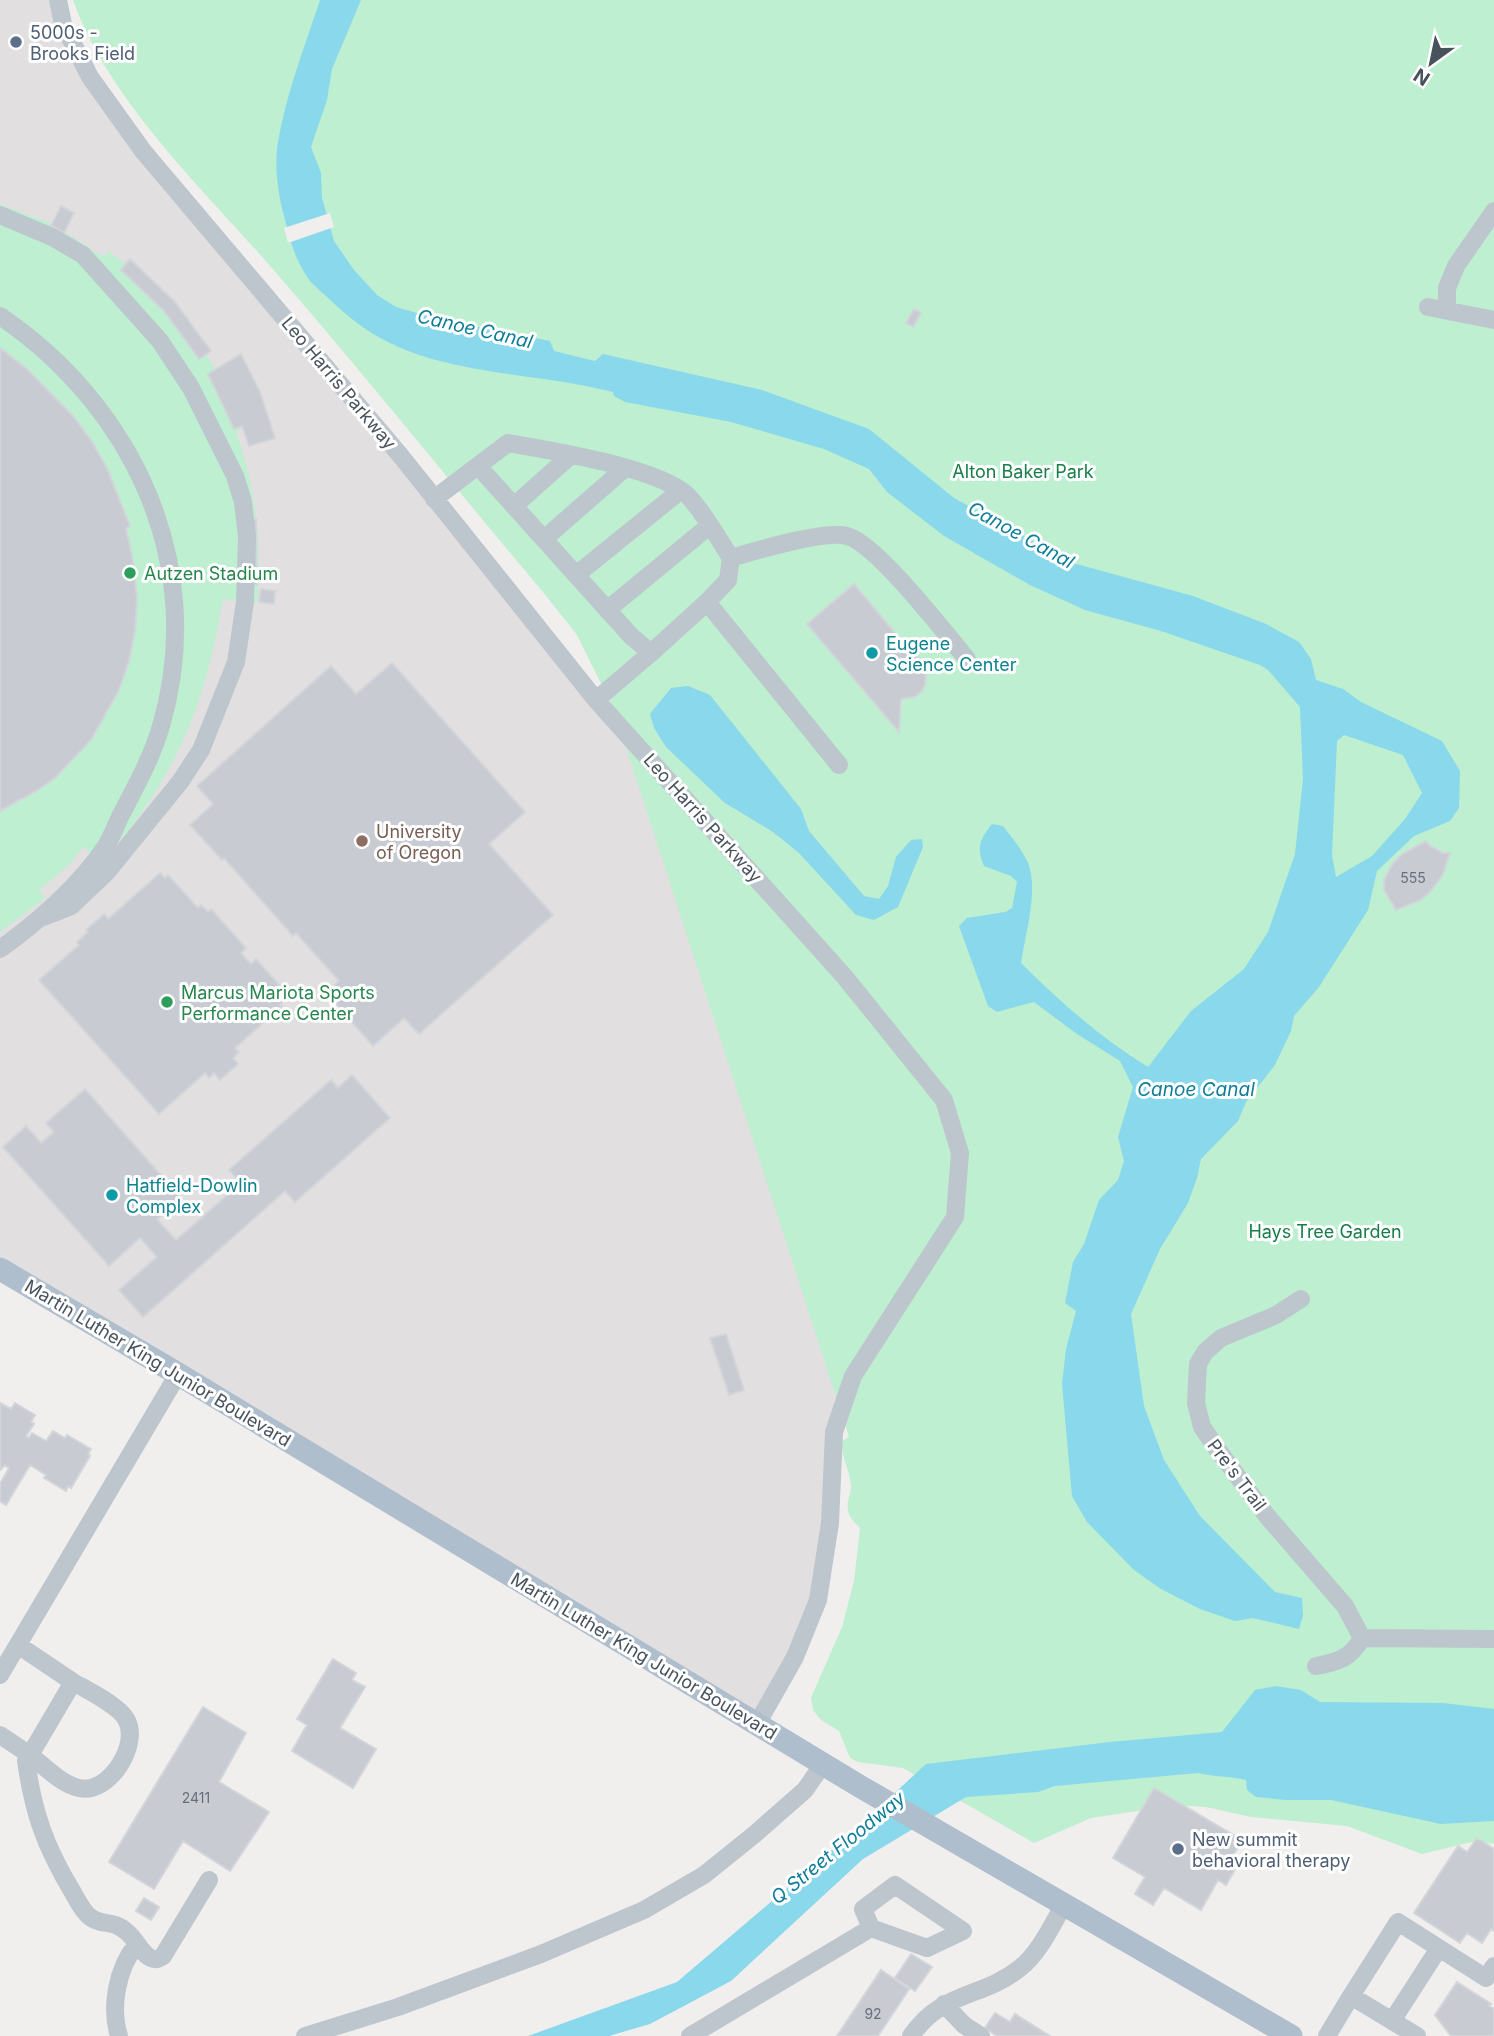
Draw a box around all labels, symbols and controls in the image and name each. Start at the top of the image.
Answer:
place label: 5000s - Brooks Field [30,22,135,64]
north arrow [1396,28,1466,98]
marker: 5000s - Brooks Field [8,34,24,50]
text: N [1410,63,1434,90]
water label: Canoe Canal [415,305,535,354]
street label: Leo Harris Parkway [278,313,400,453]
park label: Alton Baker Park [952,461,1094,482]
water label: Canoe Canal [964,496,1078,574]
place label: Autzen Stadium [144,563,278,584]
marker: Autzen Stadium [122,565,138,581]
place label: Eugene Science Center [886,633,1017,675]
marker: Eugene Science Center [864,645,880,661]
street label: Leo Harris Parkway [640,749,766,887]
place label: University of Oregon [376,821,462,863]
marker: University of Oregon [354,833,370,849]
house number: 555 [1400,869,1426,886]
place label: Marcus Mariota Sports Performance Center [181,982,375,1024]
marker: Marcus Mariota Sports Performance Center [159,994,175,1010]
water label: Canoe Canal [1137,1078,1255,1101]
place label: Hatfield-Dowlin Complex [126,1175,258,1217]
marker: Hatfield-Dowlin Complex [104,1187,120,1203]
park label: Hays Tree Garden [1248,1221,1402,1242]
street label: Martin Luther King Junior Boulevard [21,1275,295,1451]
street label: Pre's Trail [1203,1435,1271,1515]
street label: Martin Luther King Junior Boulevard [507,1568,781,1744]
water label: Q Street Floodway [766,1786,911,1909]
house number: 2411 [182,1789,210,1806]
place label: New summit behavioral therapy [1192,1829,1350,1871]
marker: New summit behavioral therapy [1170,1841,1186,1857]
house number: 92 [864,2005,882,2022]

